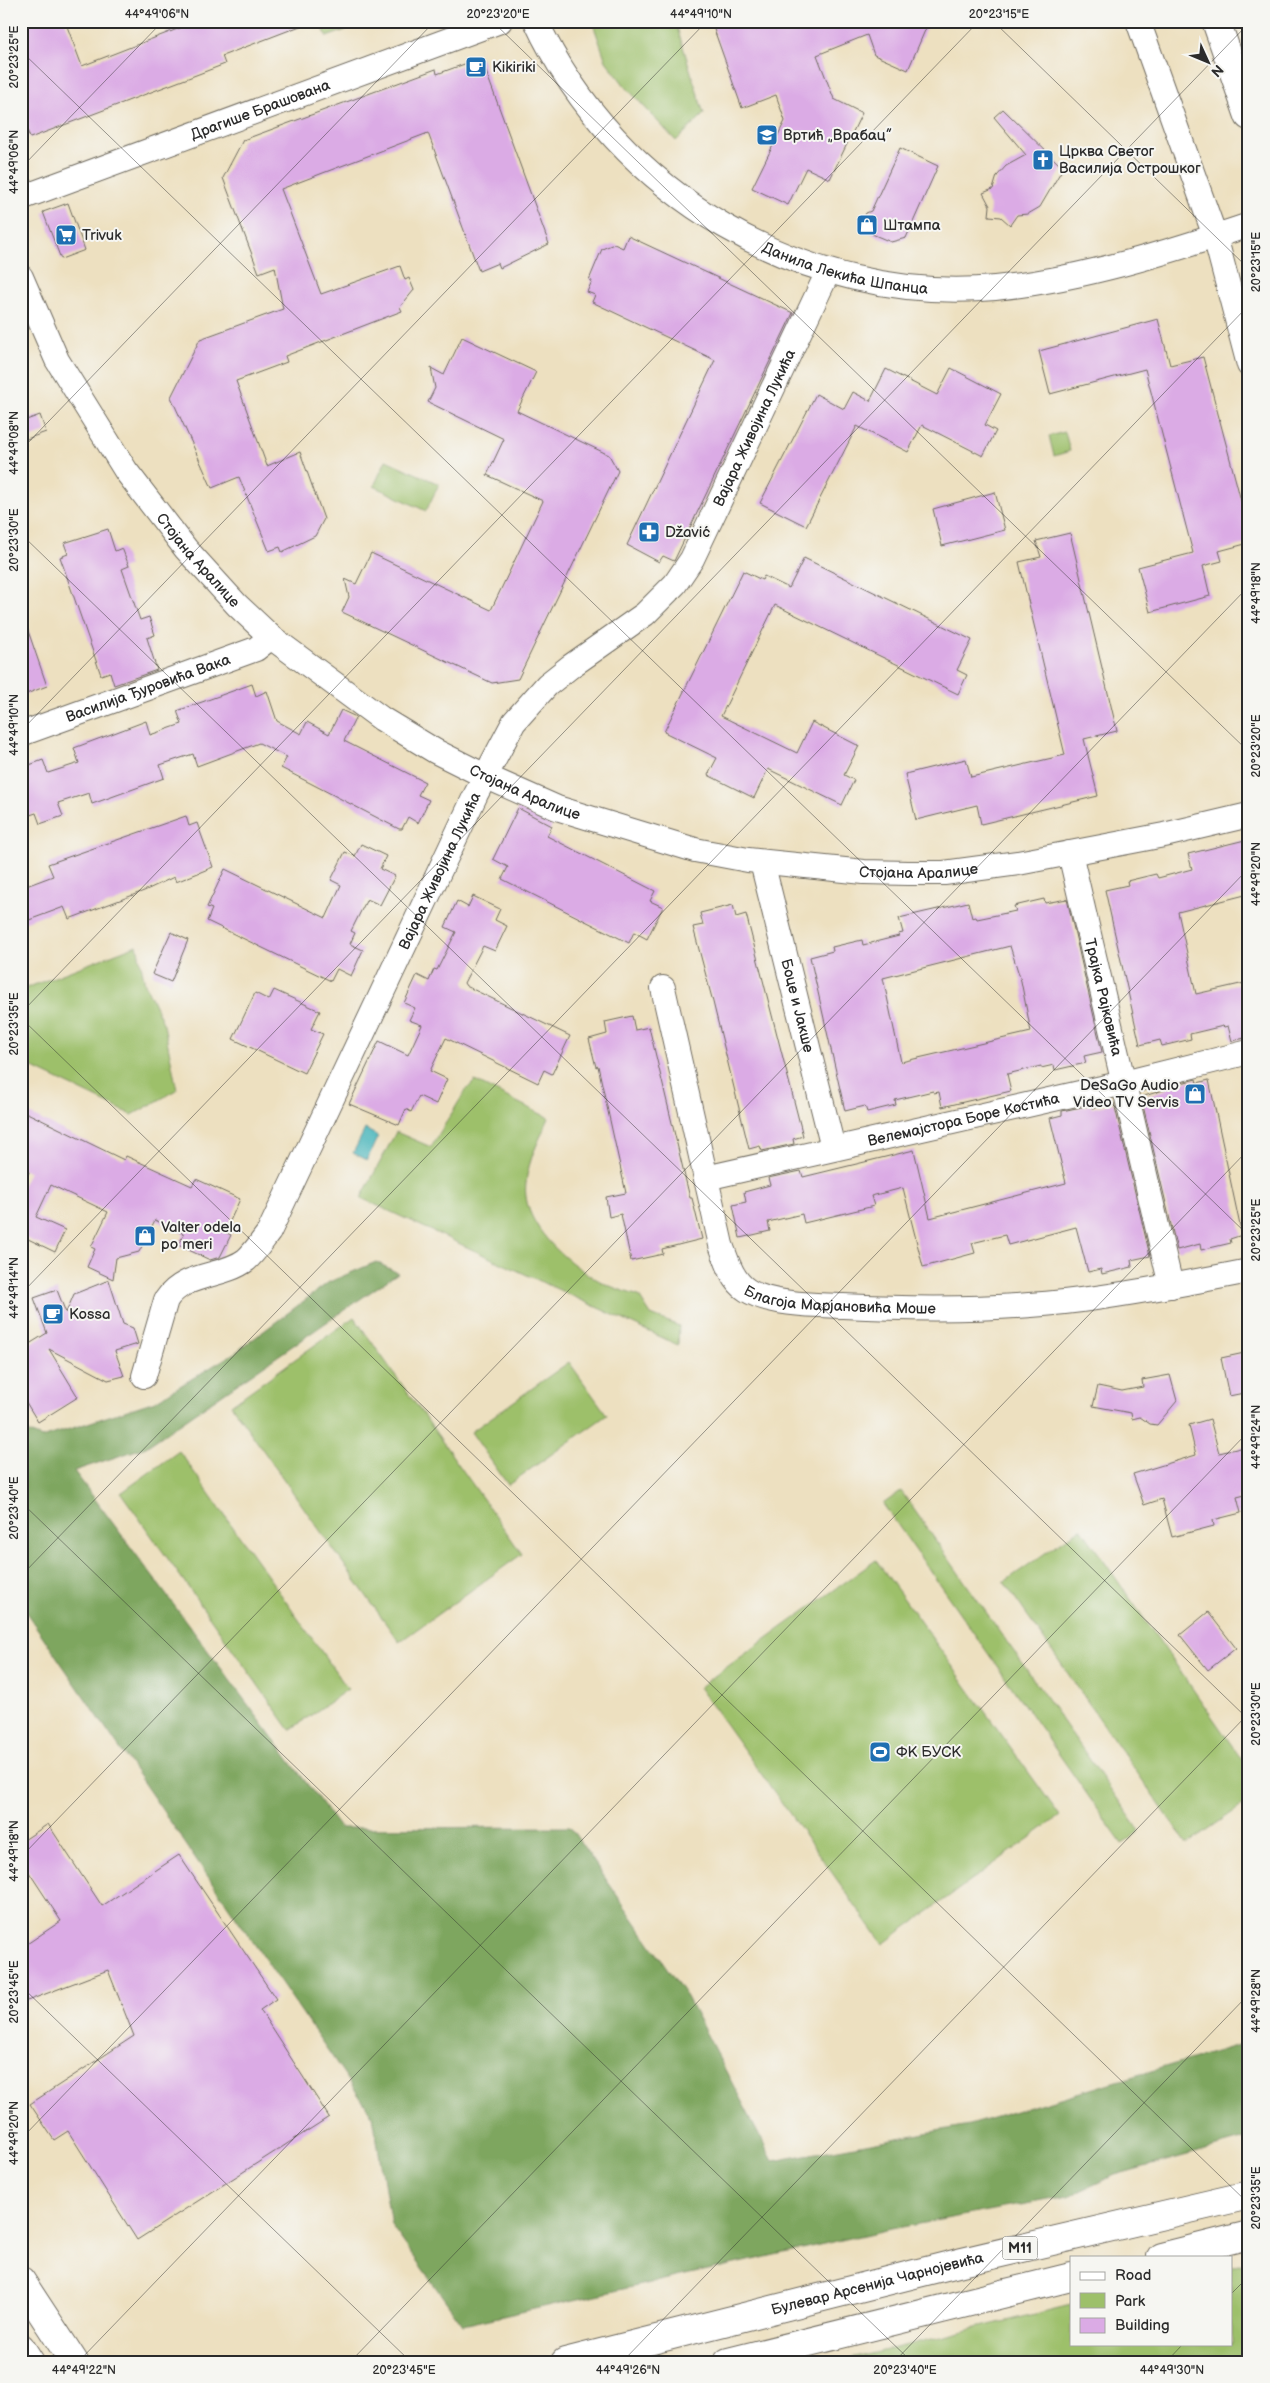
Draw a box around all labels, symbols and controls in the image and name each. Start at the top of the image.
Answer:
text: 44°49'06"N [125,7,189,22]
text: 20°23'20"E [466,7,530,22]
text: 44°49'10"N [670,7,732,22]
text: 20°23'15"E [969,7,1029,22]
text: 20°23'25"E [7,25,22,88]
north arrow [1182,38,1232,88]
cafe icon: Kikiriki [464,55,488,79]
place label: Kikiriki [492,58,536,77]
text: N [1207,61,1227,80]
street label: Драгише Брашована [188,75,333,144]
school or university icon: Вртић „Врабац” [755,123,779,147]
place label: Вртић „Врабац” [783,126,892,145]
text: 44°49'06"N [7,130,22,194]
place label: Црква Светог Василија Острошког [1059,142,1201,178]
church icon: Црква Светог Василија Острошког [1031,148,1055,172]
shop icon: Штампа [855,213,879,237]
place label: Штампа [883,216,941,235]
supermarket icon: Trivuk [54,223,78,247]
place label: Trivuk [82,226,122,245]
text: 20°23'15"E [1249,232,1264,292]
street label: Данила Лекића Шпанца [759,238,929,298]
street label: Вајара Живојина Лукића [709,346,800,509]
text: 44°49'08"N [7,411,22,475]
text: 20°23'30"E [7,508,22,572]
street label: Стојана Аралице [152,509,244,612]
pharmacy icon: Džavić [637,520,661,544]
place label: Džavić [665,523,710,542]
text: 44°49'18"N [1249,562,1264,624]
street label: Василија Ђуровића Вака [63,650,233,727]
text: 44°49'10"N [7,694,22,756]
text: 20°23'20"E [1249,714,1264,778]
street label: Стојана Аралице [466,760,583,824]
street label: Вајара Живојина Лукића [394,789,485,953]
text: 44°49'20"N [1249,842,1264,906]
street label: Стојана Аралице [859,859,979,883]
street label: Трајка Рајковића [1081,936,1127,1058]
street label: Боце и Јакше [777,957,818,1054]
text: 20°23'35"E [7,992,22,1056]
place label: DeSaGo Audio Video TV Servis [1073,1076,1180,1112]
shop icon: DeSaGo Audio Video TV Servis [1183,1082,1207,1106]
street label: Велемајстора Боре Костића [866,1088,1061,1150]
text: 20°23'25"E [1249,1198,1264,1261]
place label: Valter odela po meri [161,1218,241,1254]
shop icon: Valter odela po meri [133,1224,157,1248]
text: 44°49'14"N [7,1257,22,1319]
street label: Благоја Марјановића Моше [741,1281,936,1318]
cafe icon: Kossa [41,1302,65,1326]
place label: Kossa [69,1305,110,1324]
text: 44°49'24"N [1249,1405,1264,1469]
text: 20°23'40"E [7,1476,22,1540]
text: 20°23'30"E [1249,1682,1264,1746]
sports icon: ФК БУСК [868,1740,892,1764]
place label: ФК БУСК [896,1743,961,1762]
text: 44°49'18"N [7,1820,22,1882]
text: 20°23'45"E [7,1960,22,2024]
text: 44°49'28"N [1249,1969,1264,2033]
text: 44°49'20"N [7,2101,22,2165]
text: 20°23'35"E [1249,2166,1264,2230]
road number: M11 [1002,2236,1038,2260]
street label: Булевар Арсенија Чарнојевића [769,2248,985,2319]
legend [1070,2256,1232,2346]
text: Road [1115,2266,1151,2285]
text: Park [1115,2292,1146,2311]
text: Building [1115,2316,1170,2335]
text: 44°49'22"N [52,2363,116,2378]
text: 20°23'45"E [372,2363,436,2378]
text: 44°49'26"N [596,2363,660,2378]
text: 20°23'40"E [873,2363,937,2378]
text: 44°49'30"N [1140,2363,1204,2378]

